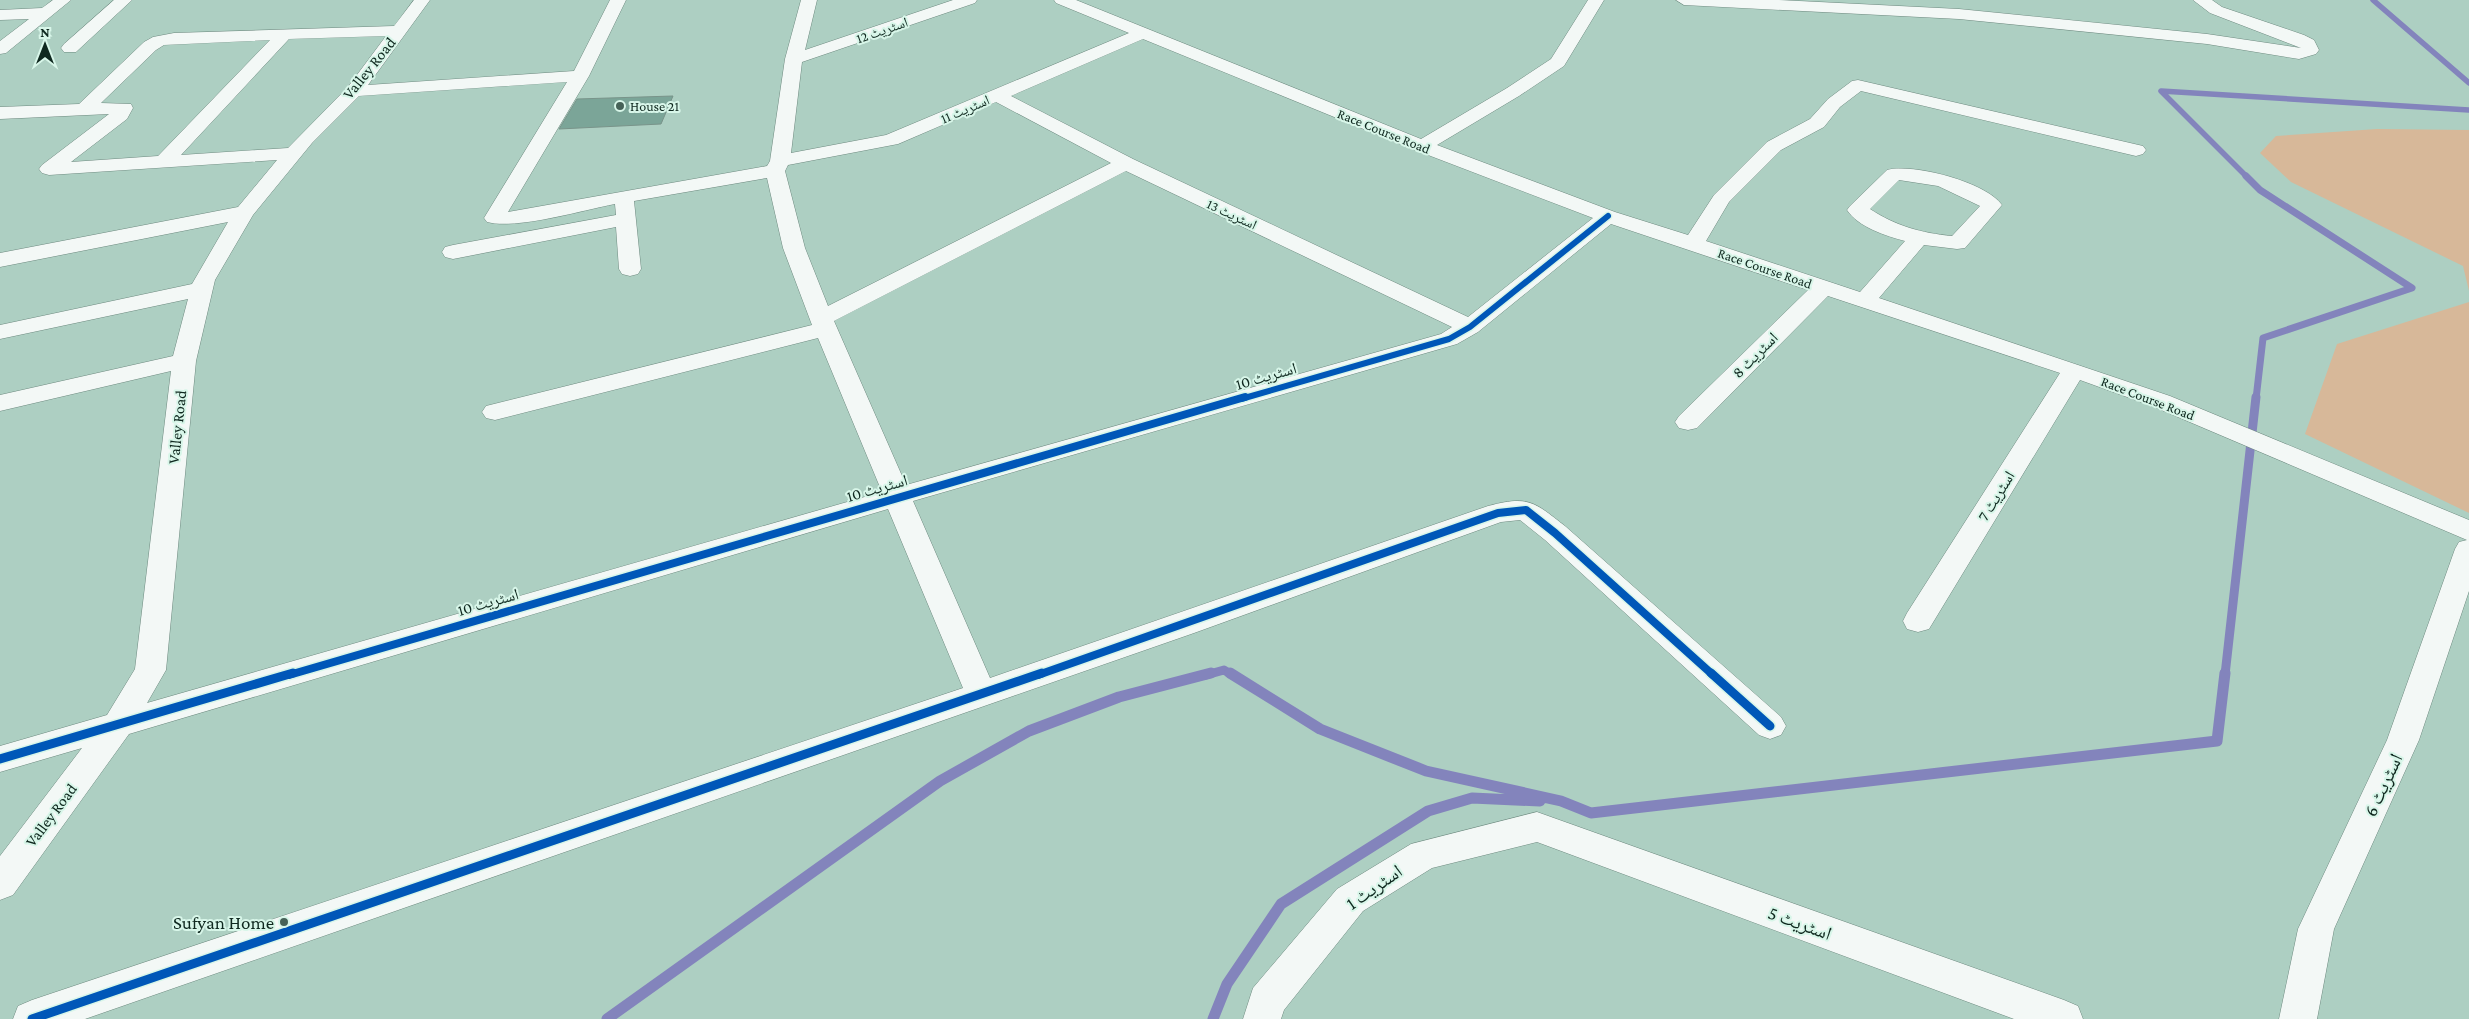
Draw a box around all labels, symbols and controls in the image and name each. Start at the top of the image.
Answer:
street label: اسٹریٹ 12 [854,14,910,47]
north arrow [20,20,70,70]
text: N [40,24,50,40]
street label: Valley Road [339,33,400,103]
street label: اسٹریٹ 11 [938,92,992,127]
place label: House 21 [630,98,680,114]
marker: House 21 [614,100,626,112]
street label: Race Course Road [1335,105,1433,157]
street label: اسٹریٹ 13 [1204,195,1260,233]
street label: Race Course Road [1716,244,1815,292]
street label: اسٹریٹ 8 [1729,329,1782,382]
street label: اسٹریٹ 10 [1234,359,1299,394]
street label: Race Course Road [2099,373,2198,423]
street label: Valley Road [165,389,190,465]
street label: اسٹریٹ 7 [1974,468,2019,525]
street label: اسٹریٹ 10 [845,471,910,506]
street label: اسٹریٹ 10 [456,585,521,620]
street label: اسٹریٹ 6 [2359,750,2408,820]
street label: Valley Road [22,780,81,850]
street label: اسٹریٹ 1 [1342,860,1407,915]
street label: اسٹریٹ 5 [1765,902,1835,945]
place label: Sufyan Home [173,912,274,933]
marker: Sufyan Home [278,916,290,928]

